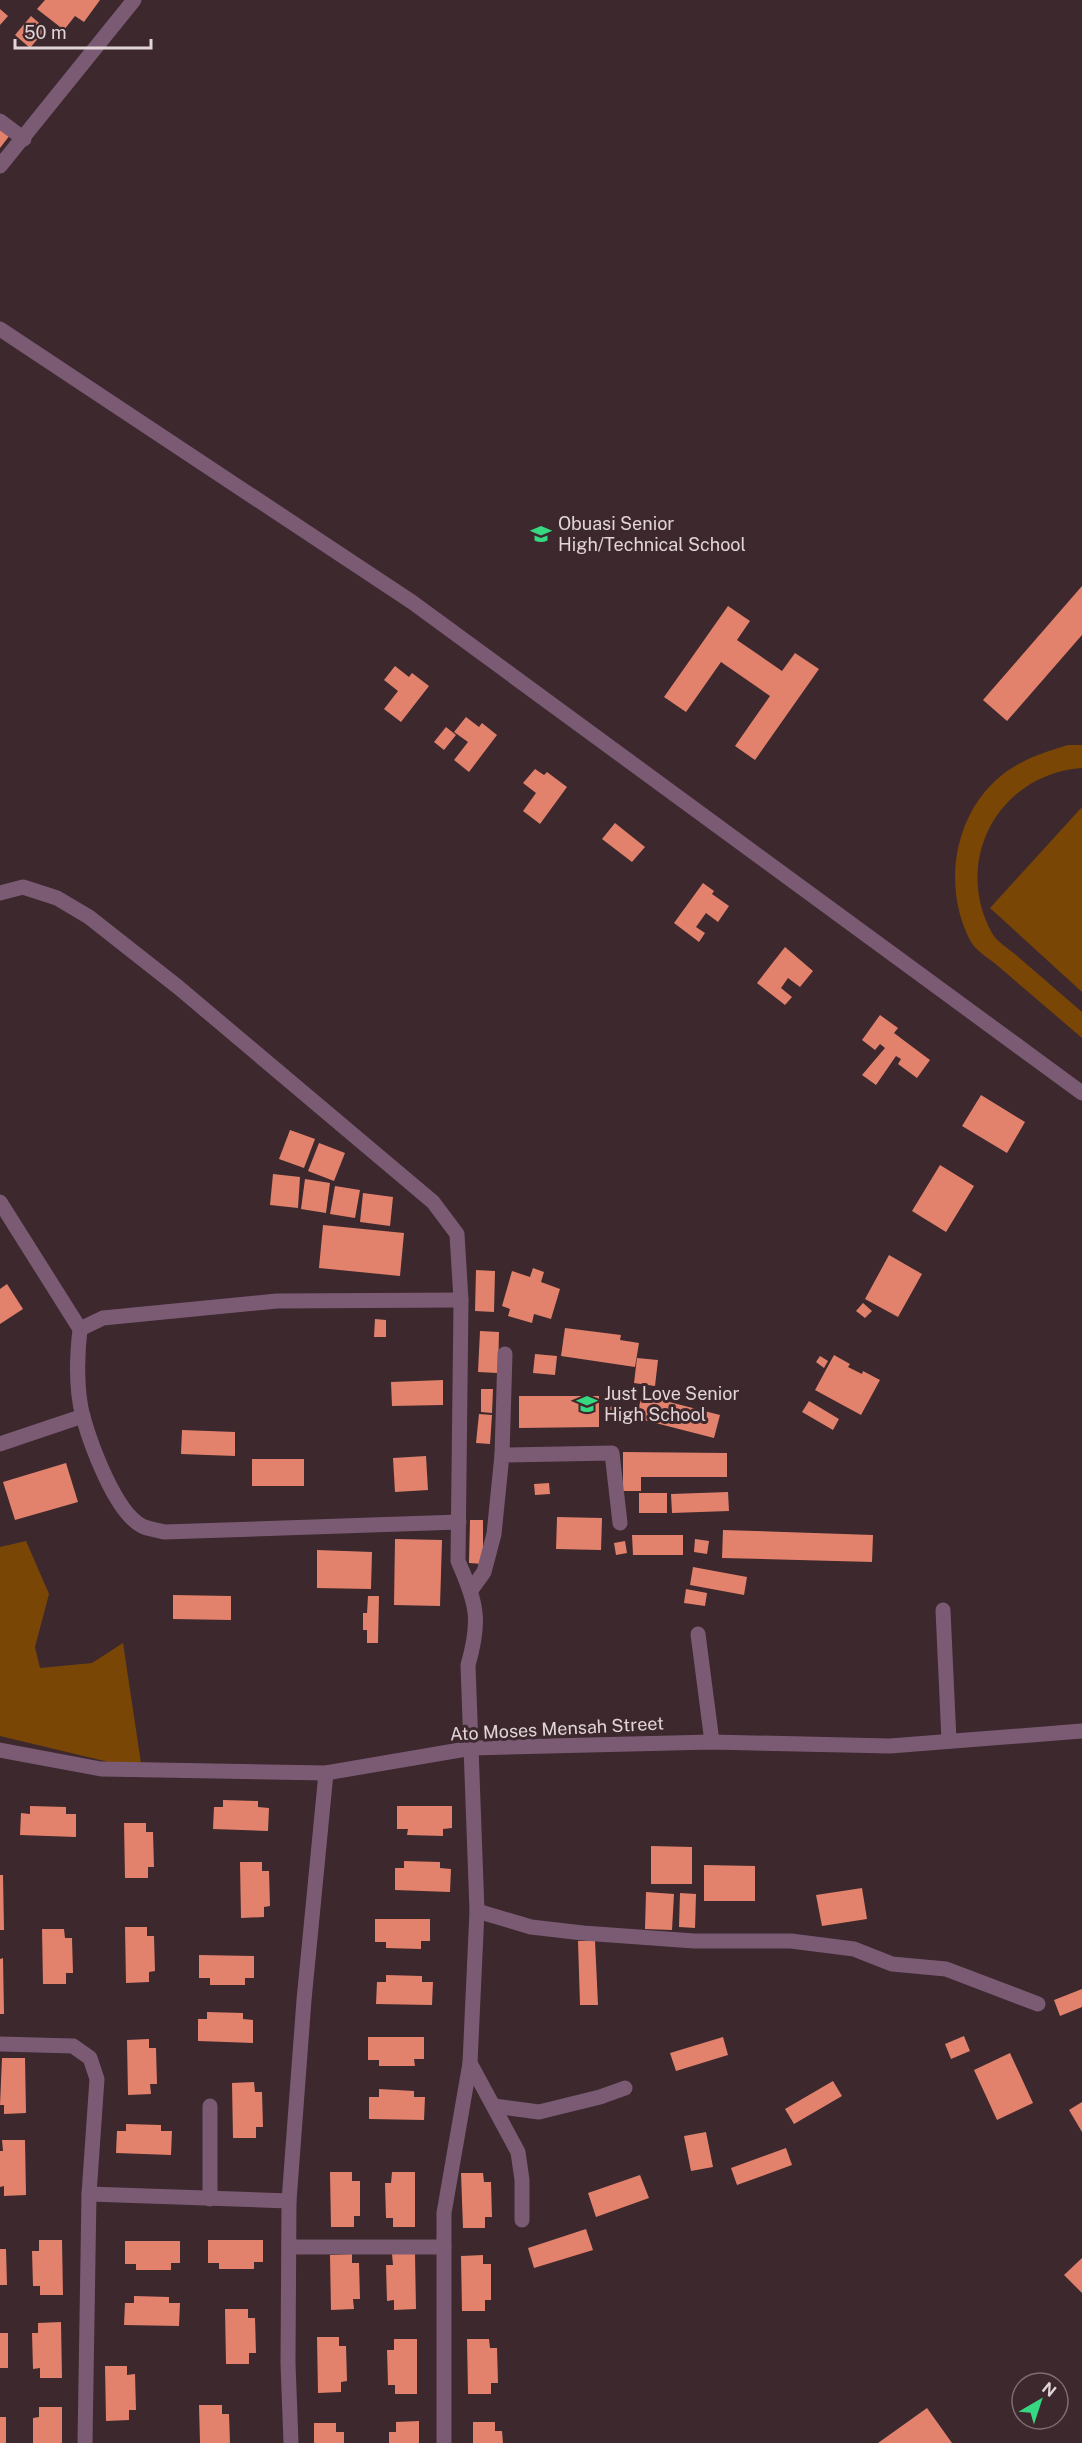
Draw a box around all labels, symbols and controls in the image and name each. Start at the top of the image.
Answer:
scale bar [15,12,152,50]
text: 50 m [24,22,67,43]
place label: Obuasi Senior High/Technical School [558,513,746,555]
school or university icon: Obuasi Senior High/Technical School [529,522,553,546]
place label: Just Love Senior High School [604,1383,739,1425]
school or university icon: Just Love Senior High School [575,1392,599,1416]
street label: Ato Moses Mensah Street [449,1712,665,1745]
north arrow [1010,2371,1070,2431]
text: N [1038,2378,1060,2401]

